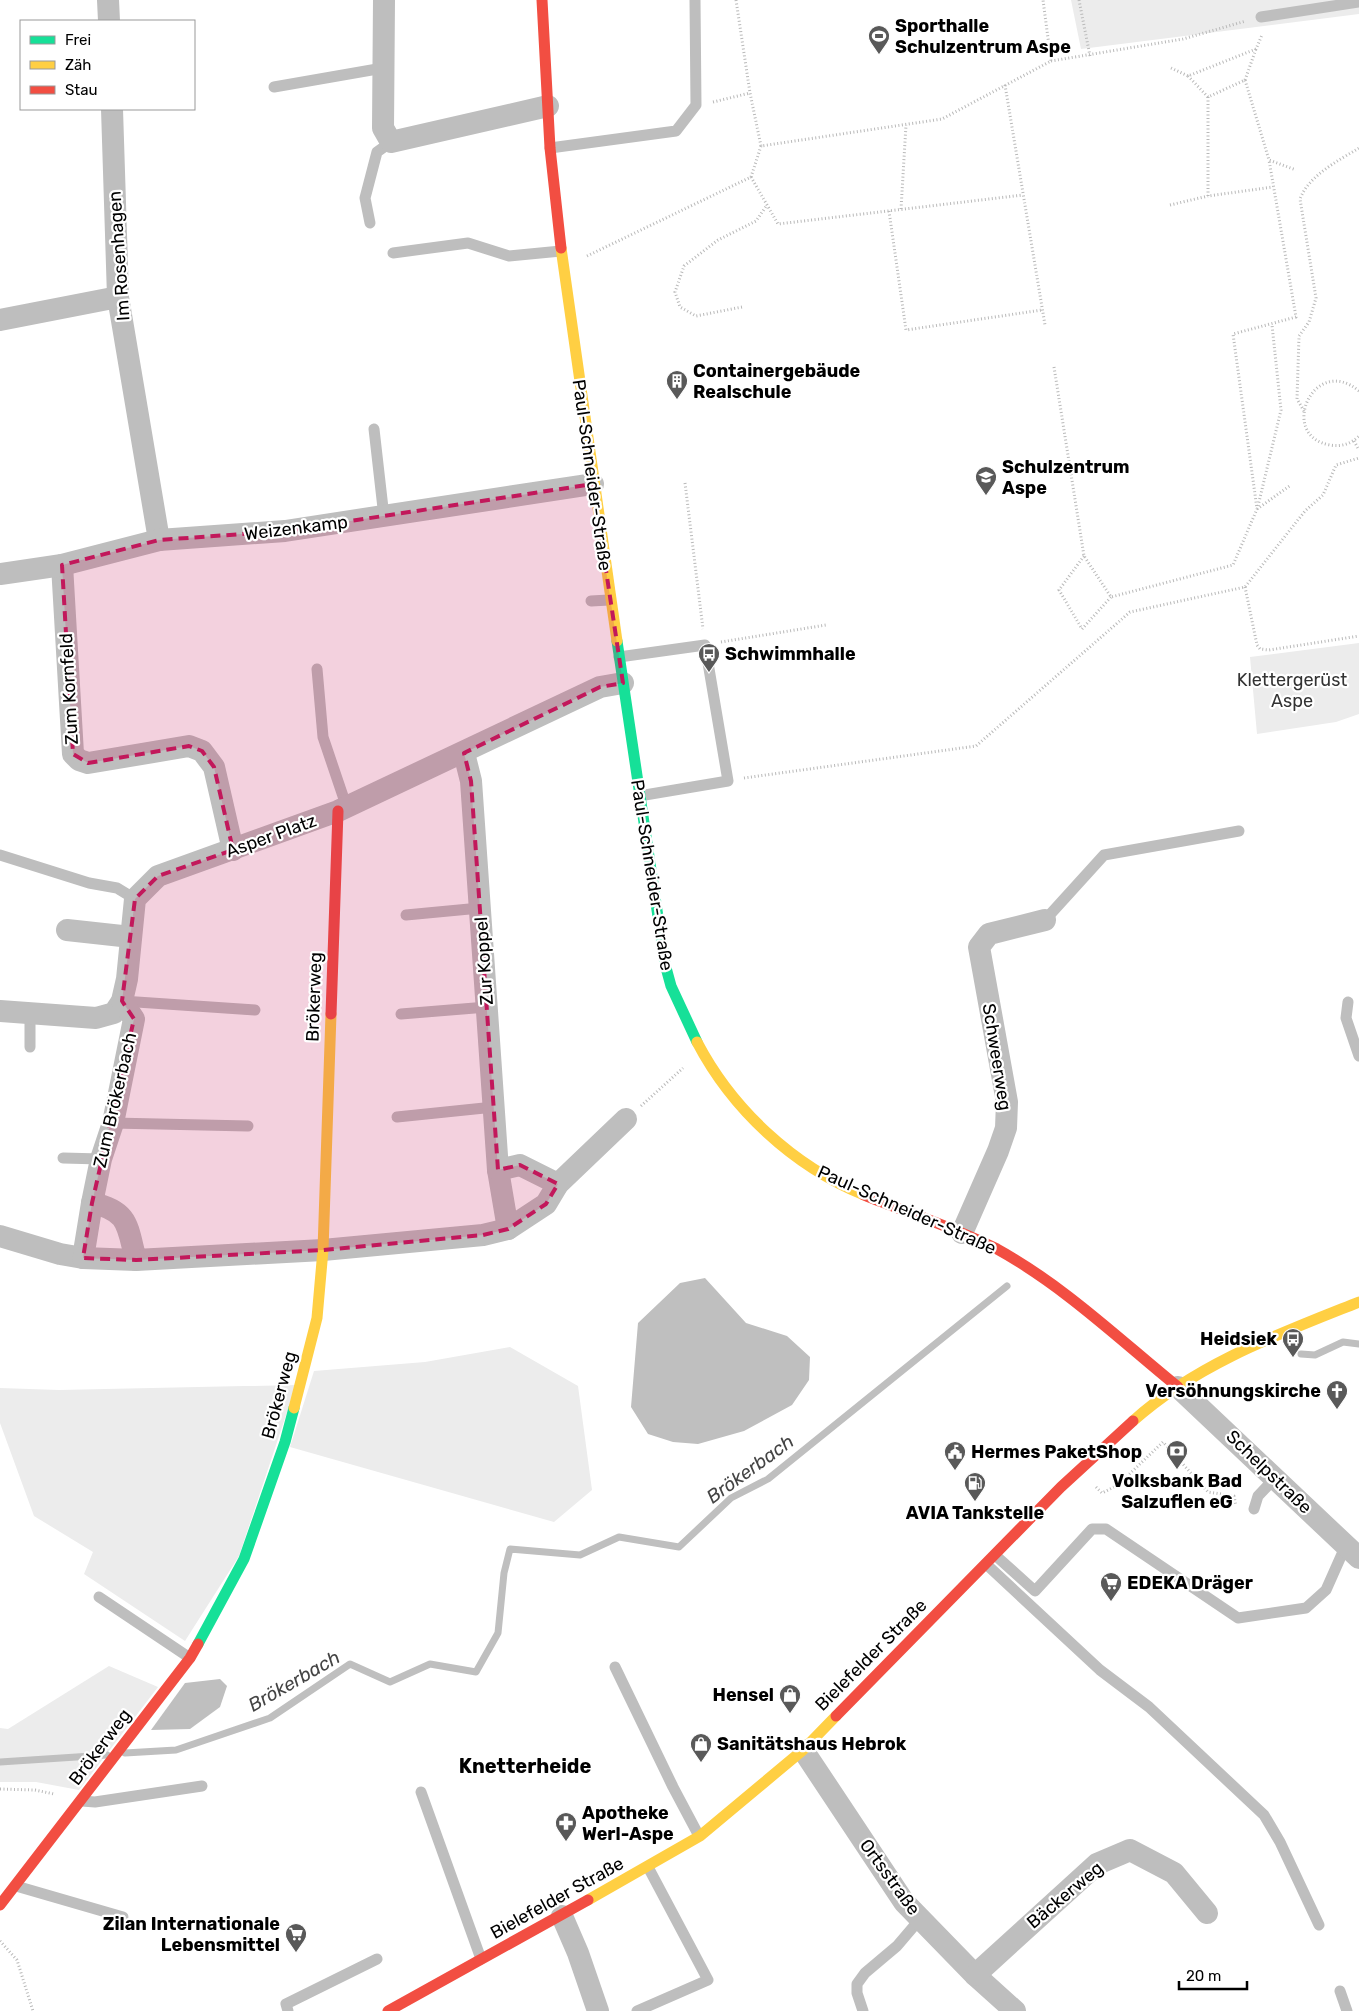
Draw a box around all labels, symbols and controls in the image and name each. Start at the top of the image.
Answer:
place label: Sporthalle Schulzentrum Aspe [895,15,1071,58]
legend [20,20,195,110]
sports icon: Sporthalle Schulzentrum Aspe [867,24,891,55]
text: Frei [65,31,91,49]
text: Zäh [65,56,91,74]
text: Stau [65,81,98,99]
street label: Im Rosenhagen [103,190,135,322]
place label: Containergebäude Realschule [693,360,861,403]
building icon: Containergebäude Realschule [665,369,689,400]
street label: Paul-Schneider-Straße [568,378,616,572]
place label: Schulzentrum Aspe [1002,456,1130,499]
school or university icon: Schulzentrum Aspe [974,465,998,496]
street label: Weizenkamp [243,511,349,545]
street label: Zum Kornfeld [55,633,83,745]
bus stop icon: Schwimmhalle [697,642,721,673]
place label: Schwimmhalle [725,643,856,665]
park label: Klettergerüst Aspe [1237,669,1347,712]
street label: Paul-Schneider-Straße [626,778,678,972]
street label: Asper Platz [223,809,319,863]
street label: Zur Koppel [470,916,498,1006]
street label: Brökerweg [301,952,327,1042]
street label: Schweerweg [978,1002,1016,1112]
street label: Zum Brökerbach [89,1030,141,1170]
street label: Paul-Schneider-Straße [814,1161,1000,1259]
bus stop icon: Heidsiek [1281,1327,1305,1358]
place label: Heidsiek [1200,1328,1277,1350]
street label: Brökerweg [257,1349,301,1441]
church icon: Versöhnungskirche [1325,1379,1349,1410]
place label: Versöhnungskirche [1145,1380,1321,1402]
street label: Schelpstraße [1222,1426,1316,1518]
water label: Brökerbach [702,1430,798,1508]
bank icon: Volksbank Bad Salzuflen eG [1165,1439,1189,1470]
public building icon: Hermes PaketShop [943,1440,967,1471]
place label: Hermes PaketShop [971,1441,1142,1463]
place label: Volksbank Bad Salzuflen eG [1112,1470,1242,1513]
fuel station icon: AVIA Tankstelle [963,1471,987,1502]
place label: AVIA Tankstelle [906,1502,1044,1524]
supermarket icon: EDEKA Dräger [1099,1571,1123,1602]
place label: EDEKA Dräger [1127,1572,1253,1594]
street label: Bielefelder Straße [810,1594,932,1716]
water label: Brökerbach [244,1645,344,1717]
shop icon: Hensel [778,1683,802,1714]
place label: Hensel [713,1684,774,1706]
street label: Brökerweg [64,1705,136,1789]
shop icon: Sanitätshaus Hebrok [689,1732,713,1763]
place label: Sanitätshaus Hebrok [717,1733,907,1755]
district label: Knetterheide [459,1754,591,1778]
place label: Apotheke Werl-Aspe [582,1802,674,1845]
pharmacy icon: Apotheke Werl-Aspe [554,1811,578,1842]
street label: Ortsstraße [855,1835,925,1919]
street label: Bielefelder Straße [486,1852,628,1944]
street label: Bäckerweg [1022,1857,1108,1933]
place label: Zilan Internationale Lebensmittel [103,1913,280,1956]
supermarket icon: Zilan Internationale Lebensmittel [284,1922,308,1953]
scale bar [1179,1958,1246,1990]
text: 20 m [1186,1967,1221,1985]

